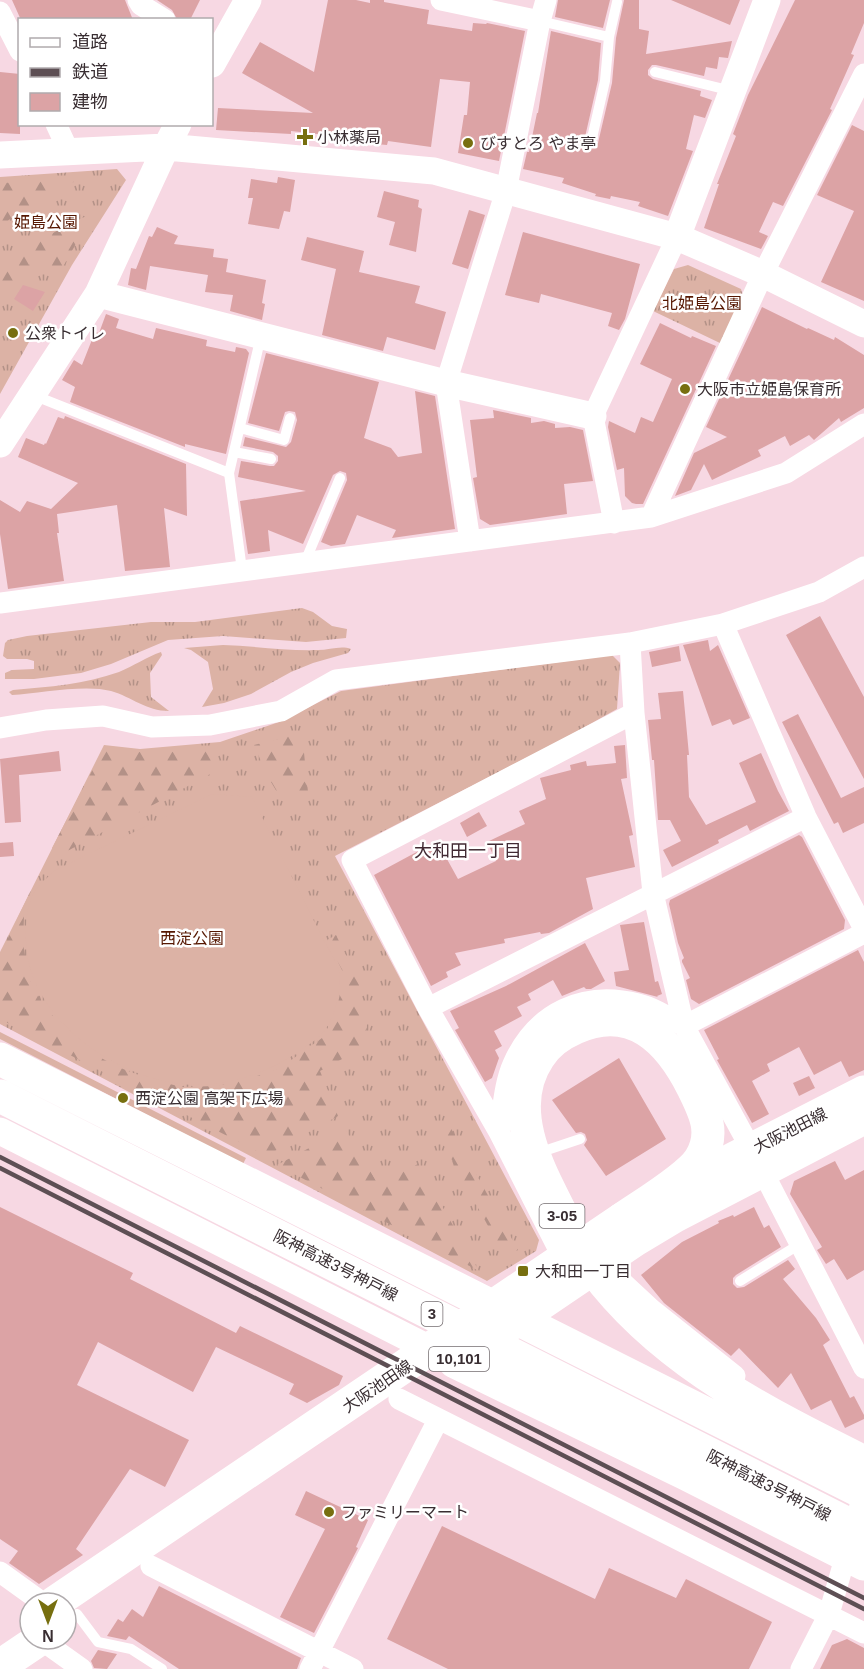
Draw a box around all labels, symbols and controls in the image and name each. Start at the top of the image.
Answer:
legend [18,18,213,126]
text: 道路 [72,32,108,52]
text: 鉄道 [72,62,108,82]
text: 建物 [72,92,108,112]
place label: 小林薬局 [317,129,381,146]
marker: 小林薬局 [298,130,312,144]
place label: びすとろ やま亭 [480,135,596,152]
marker: びすとろ やま亭 [461,136,475,150]
park label: 姫島公園 [14,214,78,231]
park label: 北姫島公園 [662,295,742,312]
place label: 公衆トイレ [25,325,105,342]
marker: 公衆トイレ [6,326,20,340]
place label: 大阪市立姫島保育所 [697,381,841,398]
marker: 大阪市立姫島保育所 [678,382,692,396]
district label: 大和田一丁目 [414,841,522,861]
park label: 西淀公園 [160,930,224,947]
place label: 西淀公園 高架下広場 [135,1090,283,1107]
marker: 西淀公園 高架下広場 [116,1091,130,1105]
street label: 大阪池田線 [751,1105,830,1156]
road number: 3-05 [540,1204,584,1228]
street label: 阪神高速3号神戸線 [271,1227,401,1304]
place label: 大和田一丁目 [535,1263,631,1280]
marker: 大和田一丁目 [516,1264,530,1278]
road number: 3 [422,1302,442,1326]
road number: 10,101 [429,1347,489,1371]
street label: 大阪池田線 [339,1357,415,1416]
street label: 阪神高速3号神戸線 [704,1447,834,1524]
place label: ファミリーマート [341,1504,469,1521]
marker: ファミリーマート [322,1505,336,1519]
north arrow [18,1591,78,1651]
text: N [42,1627,54,1644]

